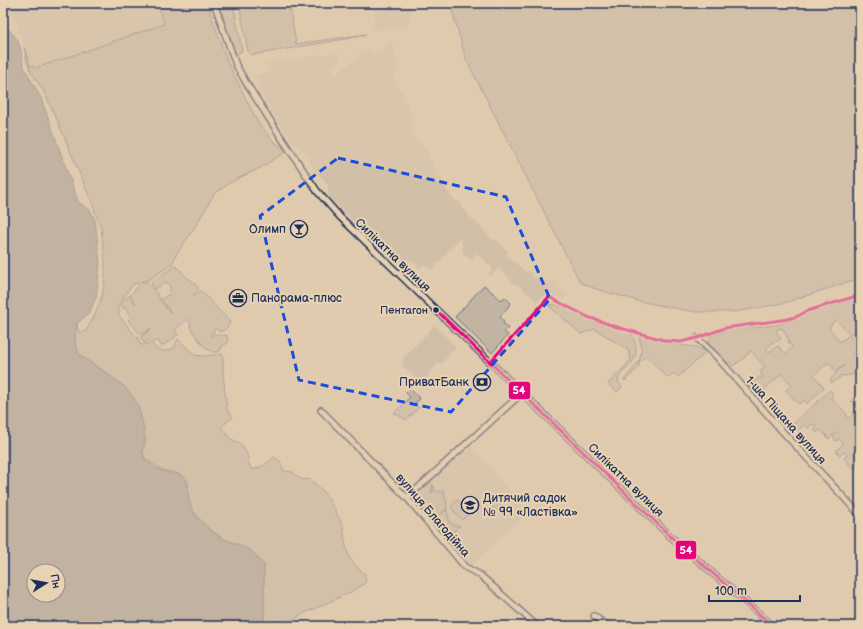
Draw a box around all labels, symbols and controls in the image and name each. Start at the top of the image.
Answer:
street label: Силікатна вулиця [352,215,434,296]
bar icon: Олимп [289,219,309,239]
place label: Олимп [249,222,286,237]
office icon: Панорама-плюс [228,288,248,308]
place label: Панорама-плюс [251,291,342,306]
place label: Пентагон [380,304,428,317]
marker: Пентагон [431,305,441,315]
bank icon: ПриватБанк [472,372,492,392]
street label: 1-ша Піщана вулиця [742,373,829,468]
place label: ПриватБанк [399,375,470,390]
line badge: 54 [508,381,531,400]
text: 54 [513,384,526,397]
street label: Силікатна вулиця [585,440,667,521]
street label: вулиця Благодійна [392,470,473,560]
place label: Дитячий садок № 99 «Ластівка» [483,491,578,520]
school or university icon: Дитячий садок № 99 «Ластівка» [460,495,480,515]
line badge: 54 [675,540,697,560]
text: 54 [680,544,693,557]
north arrow [26,563,66,603]
text: Пн [48,573,63,590]
scale bar [709,577,800,603]
text: 100 m [715,584,747,599]

